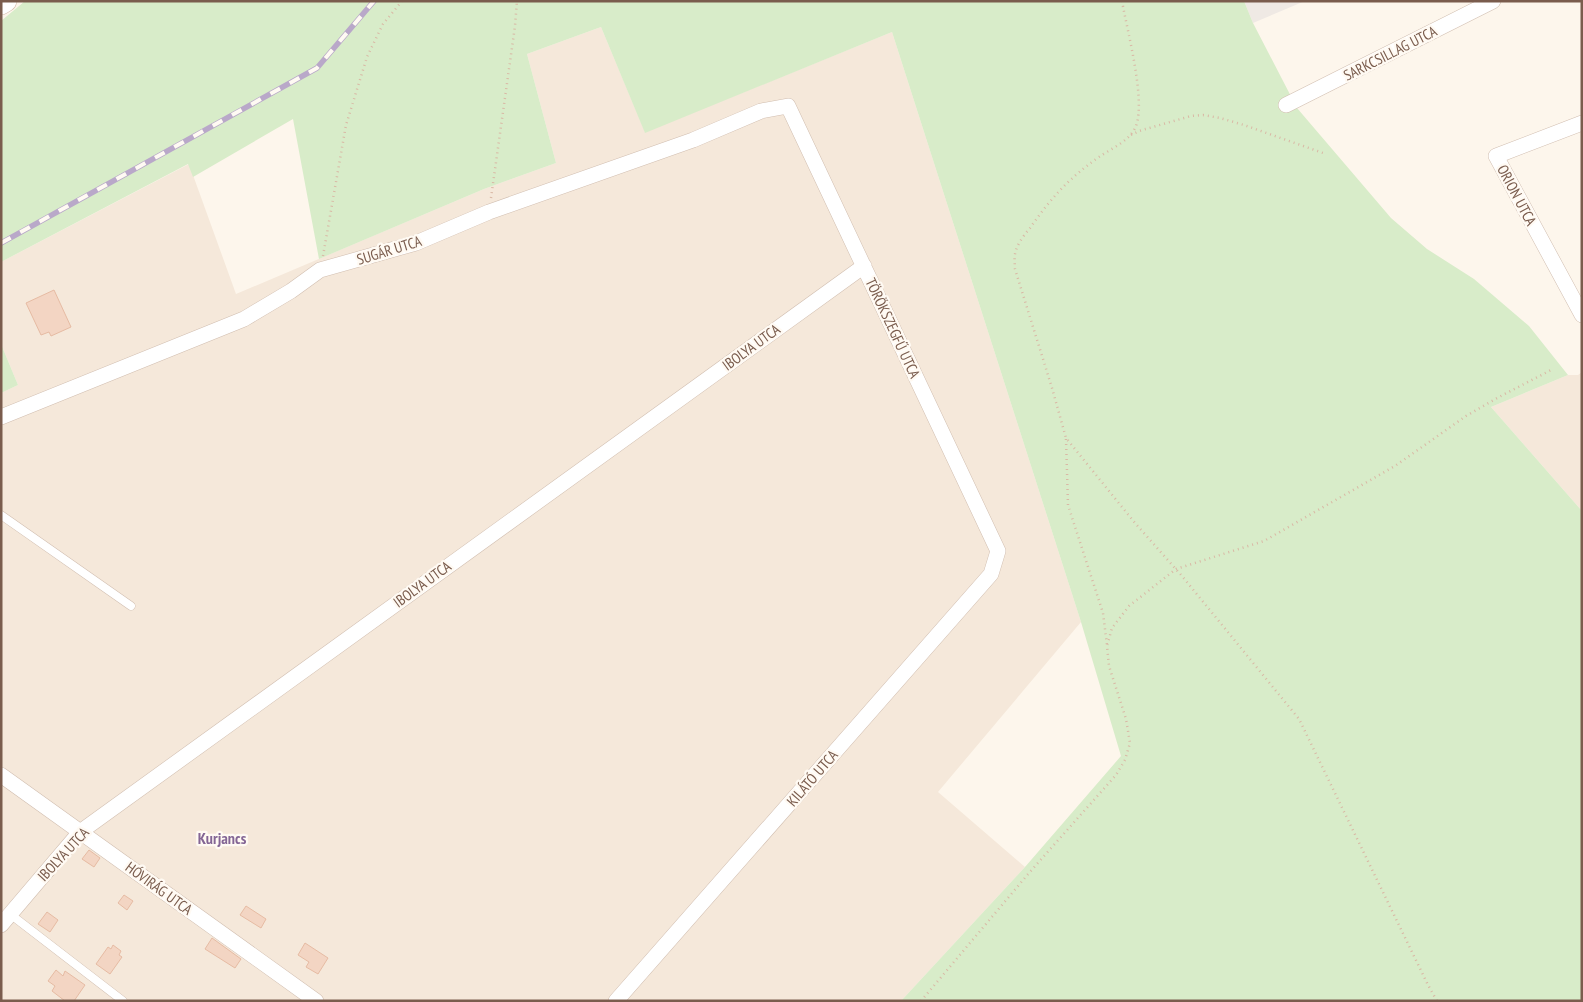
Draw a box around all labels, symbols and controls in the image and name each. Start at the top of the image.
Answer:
street label: SARKCSILLAG UTCA [1340,21,1441,85]
street label: ORION UTCA [1493,161,1541,229]
street label: SUGÁR UTCA [354,231,425,269]
street label: TÖRÖKSZEGFŰ UTCA [861,275,925,382]
street label: IBOLYA UTCA [718,319,784,374]
street label: IBOLYA UTCA [389,556,455,611]
street label: KILÁTÓ UTCA [782,745,842,810]
street label: IBOLYA UTCA [33,822,93,885]
district label: Kurjancs [198,828,247,848]
street label: HÓVIRÁG UTCA [122,857,197,919]

